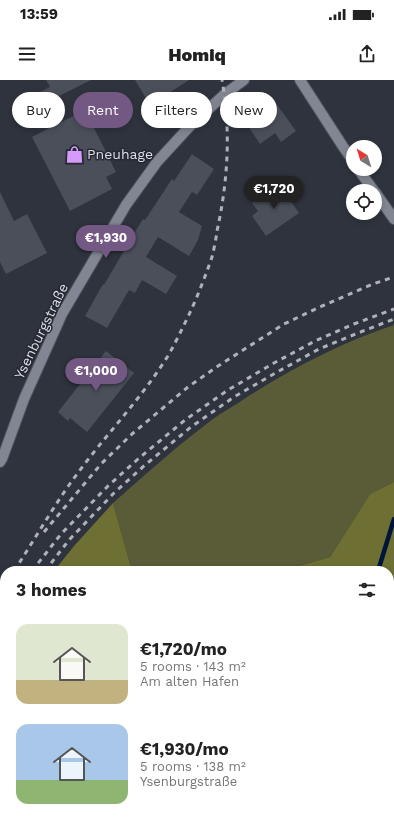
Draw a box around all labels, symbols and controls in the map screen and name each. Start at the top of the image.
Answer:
text: 13:59 [20,5,58,23]
icon: menu [16,43,38,65]
icon: share [356,43,378,65]
text: Homiq [168,44,226,65]
chip: Buy [12,92,65,128]
chip: Rent [73,92,133,128]
chip: Filters [141,92,212,128]
chip: New [220,92,277,128]
north arrow [346,140,382,176]
map controls [346,140,382,220]
shop icon: Pneuhage [64,144,84,164]
place label: Pneuhage [87,146,153,162]
pin: €1,720 [241,176,307,210]
text: €1,720 [253,181,295,196]
button: locate [346,184,382,220]
pin: €1,930 [73,225,139,259]
text: €1,930 [85,230,127,245]
street label: Ysenburgstraße [11,280,71,382]
pin: €1,000 [63,358,129,392]
text: €1,000 [74,363,118,378]
icon: filters [356,579,378,601]
text: 3 homes [16,580,87,600]
text: €1,720/mo [140,639,227,659]
icon: home [48,640,96,688]
text: 5 rooms · 143 m² [140,659,246,674]
text: Am alten Hafen [140,674,239,689]
text: €1,930/mo [140,739,229,759]
icon: home [48,740,96,788]
text: 5 rooms · 138 m² [140,759,246,774]
text: Ysenburgstraße [140,774,237,789]

